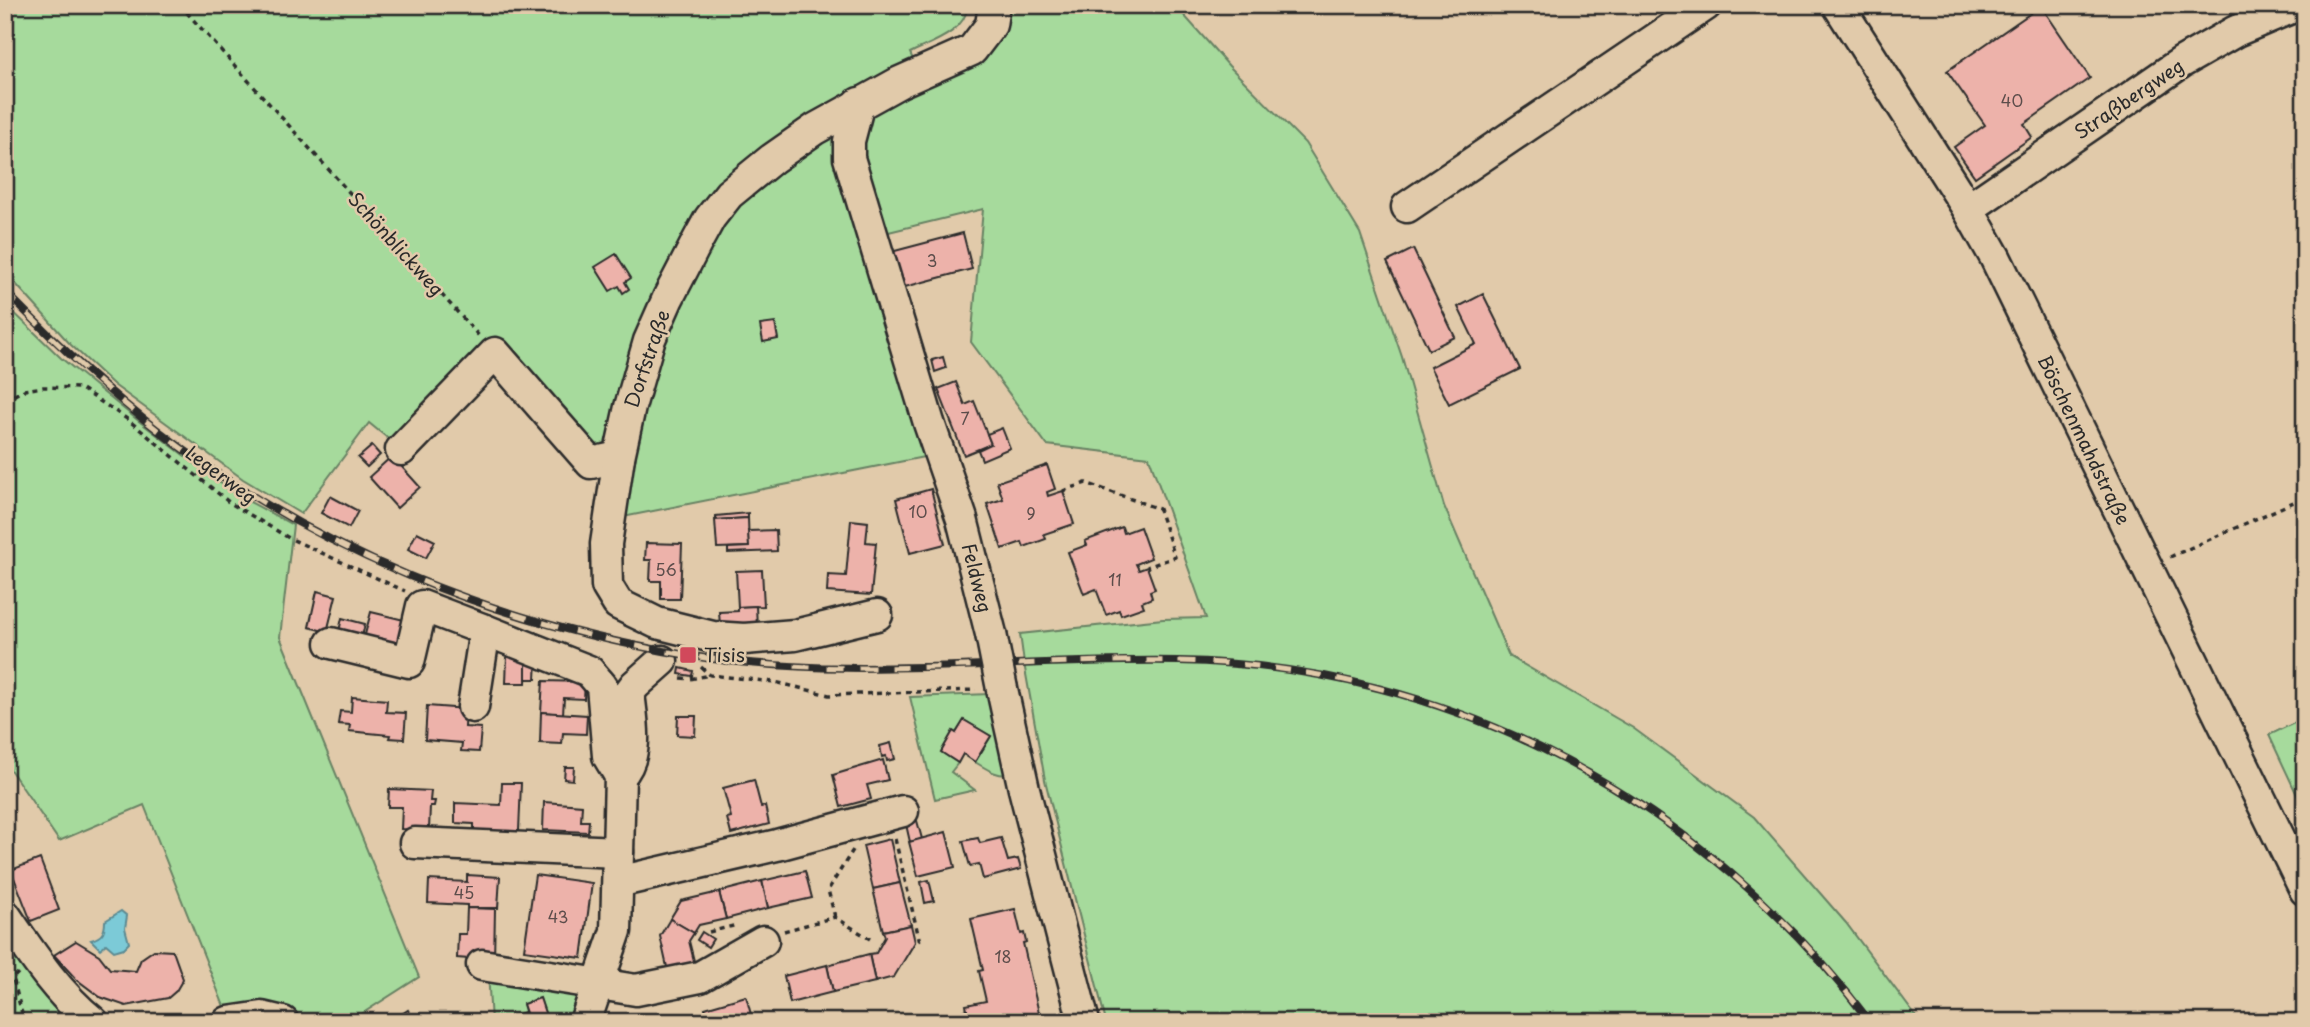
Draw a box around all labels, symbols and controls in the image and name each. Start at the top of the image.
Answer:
street label: Straßbergweg [2068,51,2189,145]
house number: 40 [2001,88,2023,112]
street label: Schönblickweg [342,185,451,302]
house number: 3 [927,248,937,272]
street label: Dorfstraße [616,306,676,411]
street label: Böschenmahdstraße [2032,350,2138,529]
house number: 7 [960,406,970,430]
street label: Legerweg [180,438,263,510]
house number: 10 [909,499,927,523]
house number: 9 [1026,501,1036,525]
street label: Feldweg [956,540,1000,616]
house number: 56 [655,557,677,581]
house number: 11 [1108,567,1122,591]
place label: Tisis [704,640,745,668]
marker: Tisis [678,645,698,665]
house number: 45 [454,880,474,904]
house number: 43 [548,904,568,928]
house number: 18 [994,944,1012,968]

